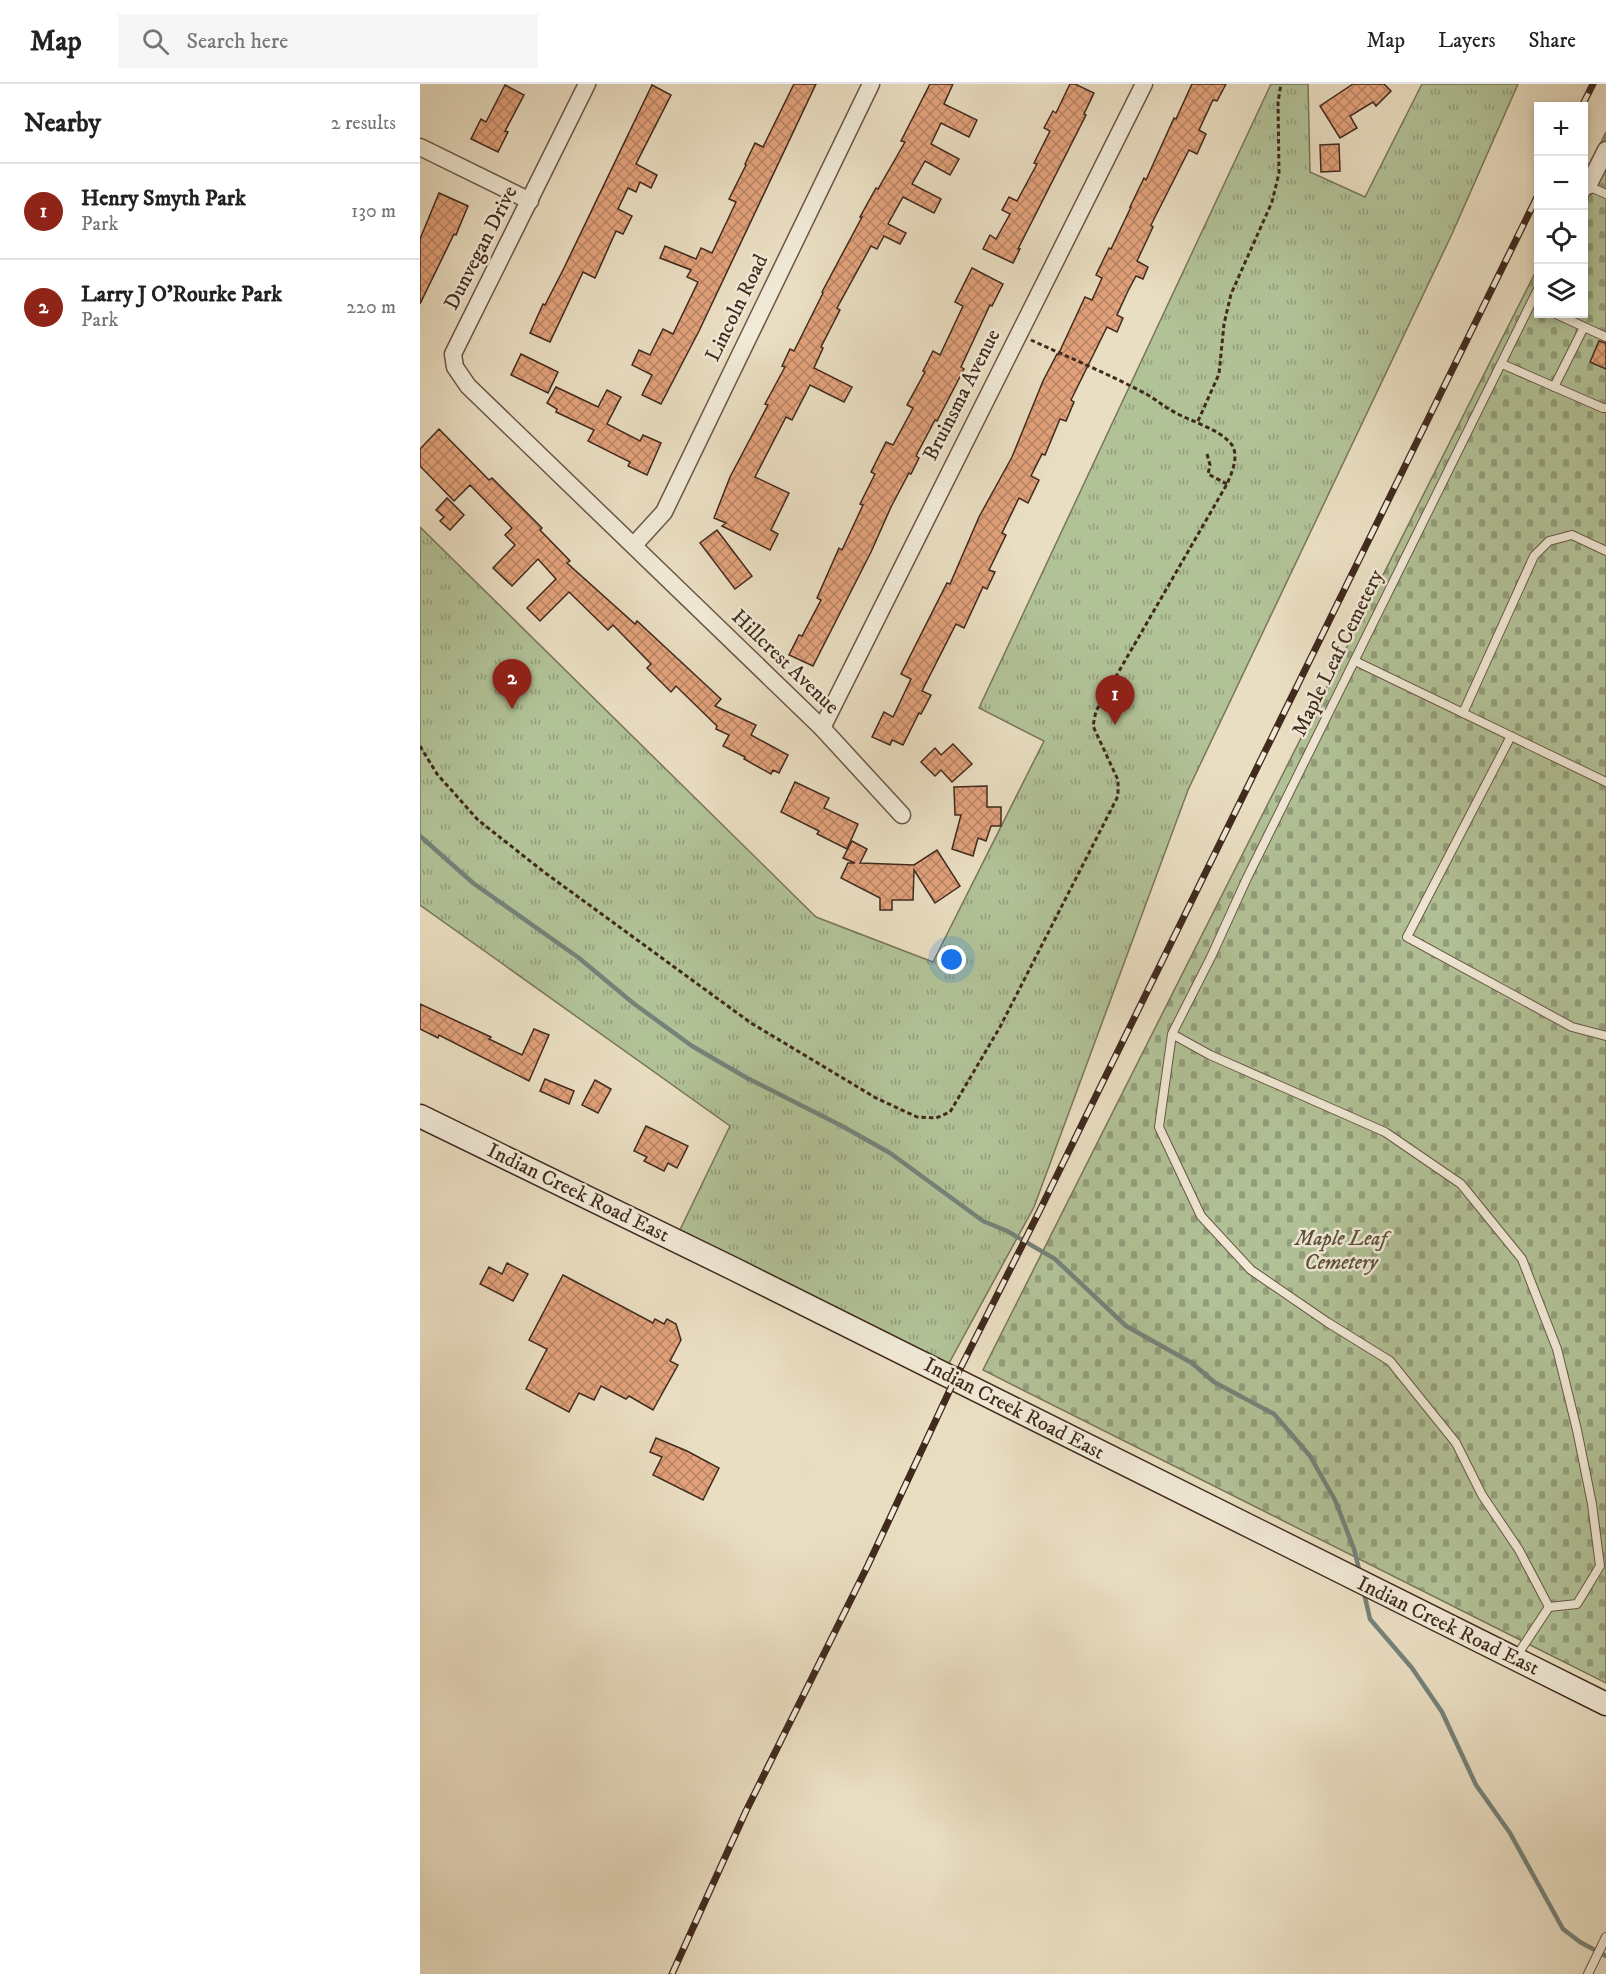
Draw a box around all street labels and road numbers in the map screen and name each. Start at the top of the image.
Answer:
street label: Dunvegan Drive [439,181,524,314]
street label: Lincoln Road [700,250,774,366]
street label: Bruinsma Avenue [918,325,1006,465]
street label: Maple Leaf Cemetery [1286,565,1390,741]
street label: Hillcrest Avenue [726,604,845,720]
street label: Indian Creek Road East [483,1138,674,1248]
street label: Indian Creek Road East [919,1352,1109,1466]
street label: Indian Creek Road East [1353,1571,1544,1681]

